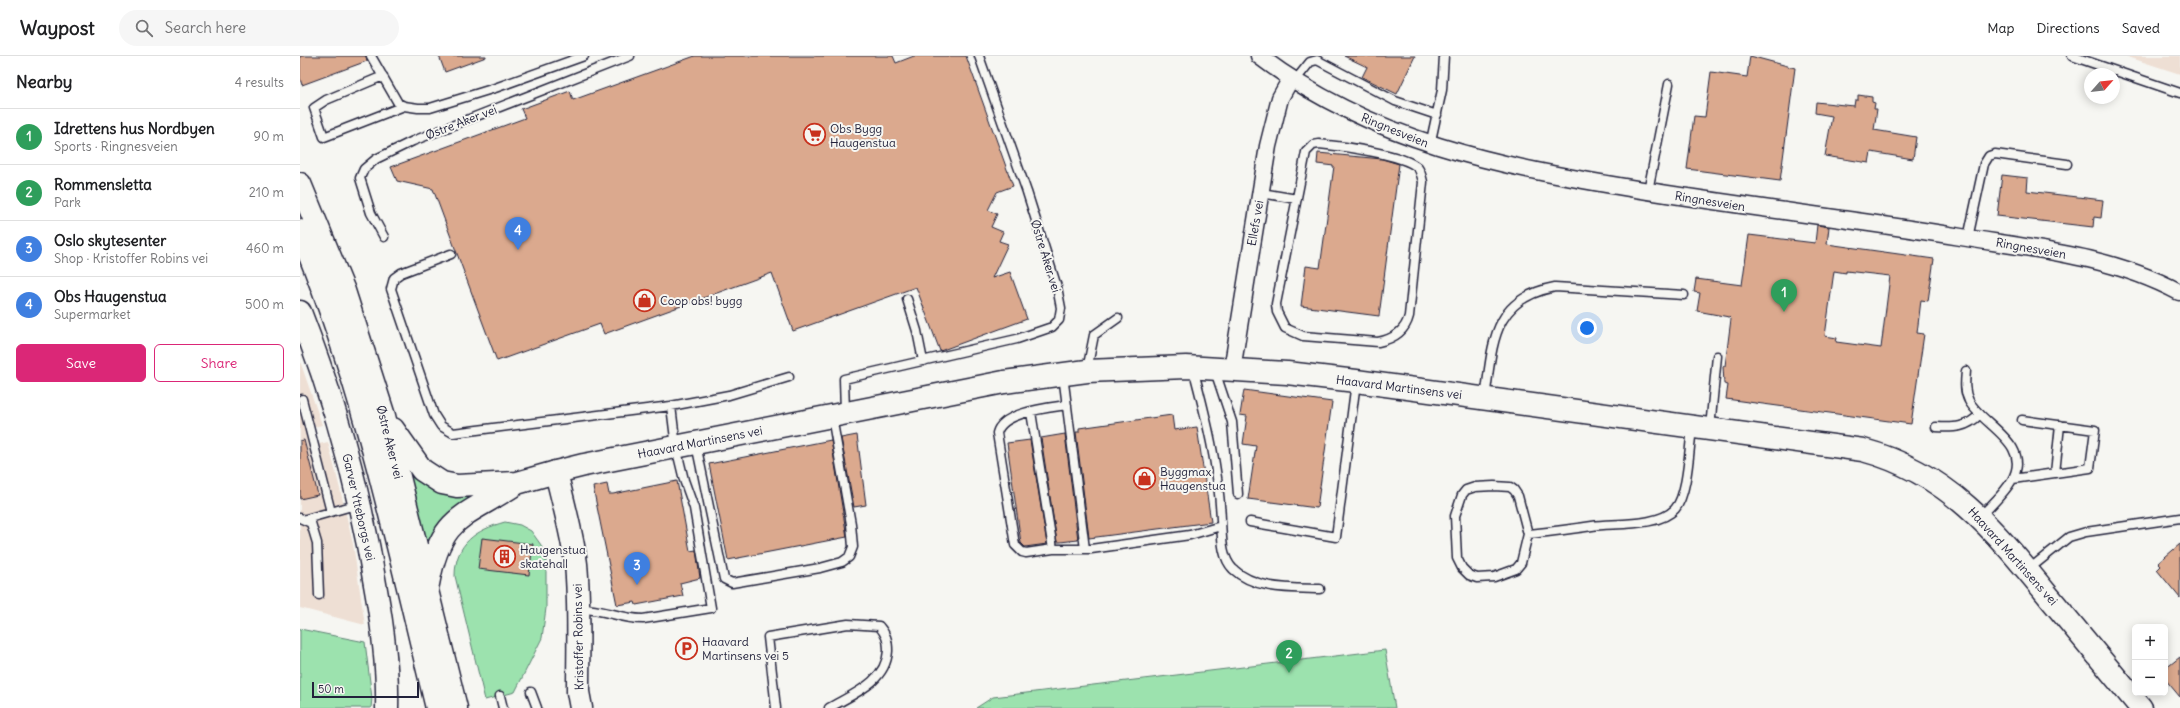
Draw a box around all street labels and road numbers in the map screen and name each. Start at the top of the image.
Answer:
street label: Østre Aker vei [423,101,499,143]
street label: Ringnesveien [1359,110,1431,150]
street label: Ringnesveien [1674,188,1746,214]
street label: Ellefs vei [1244,199,1266,247]
street label: Østre Aker vei [1028,218,1064,294]
street label: Ringnesveien [1995,234,2067,262]
street label: Haavard Martinsens vei [1335,372,1463,402]
street label: Østre Aker vei [374,404,406,480]
street label: Haavard Martinsens vei [636,423,764,461]
street label: Garver Ytteborgs vei [339,452,379,562]
street label: Haavard Martinsens vei [1965,504,2061,608]
street label: Kristoffer Robins vei [570,583,586,691]

